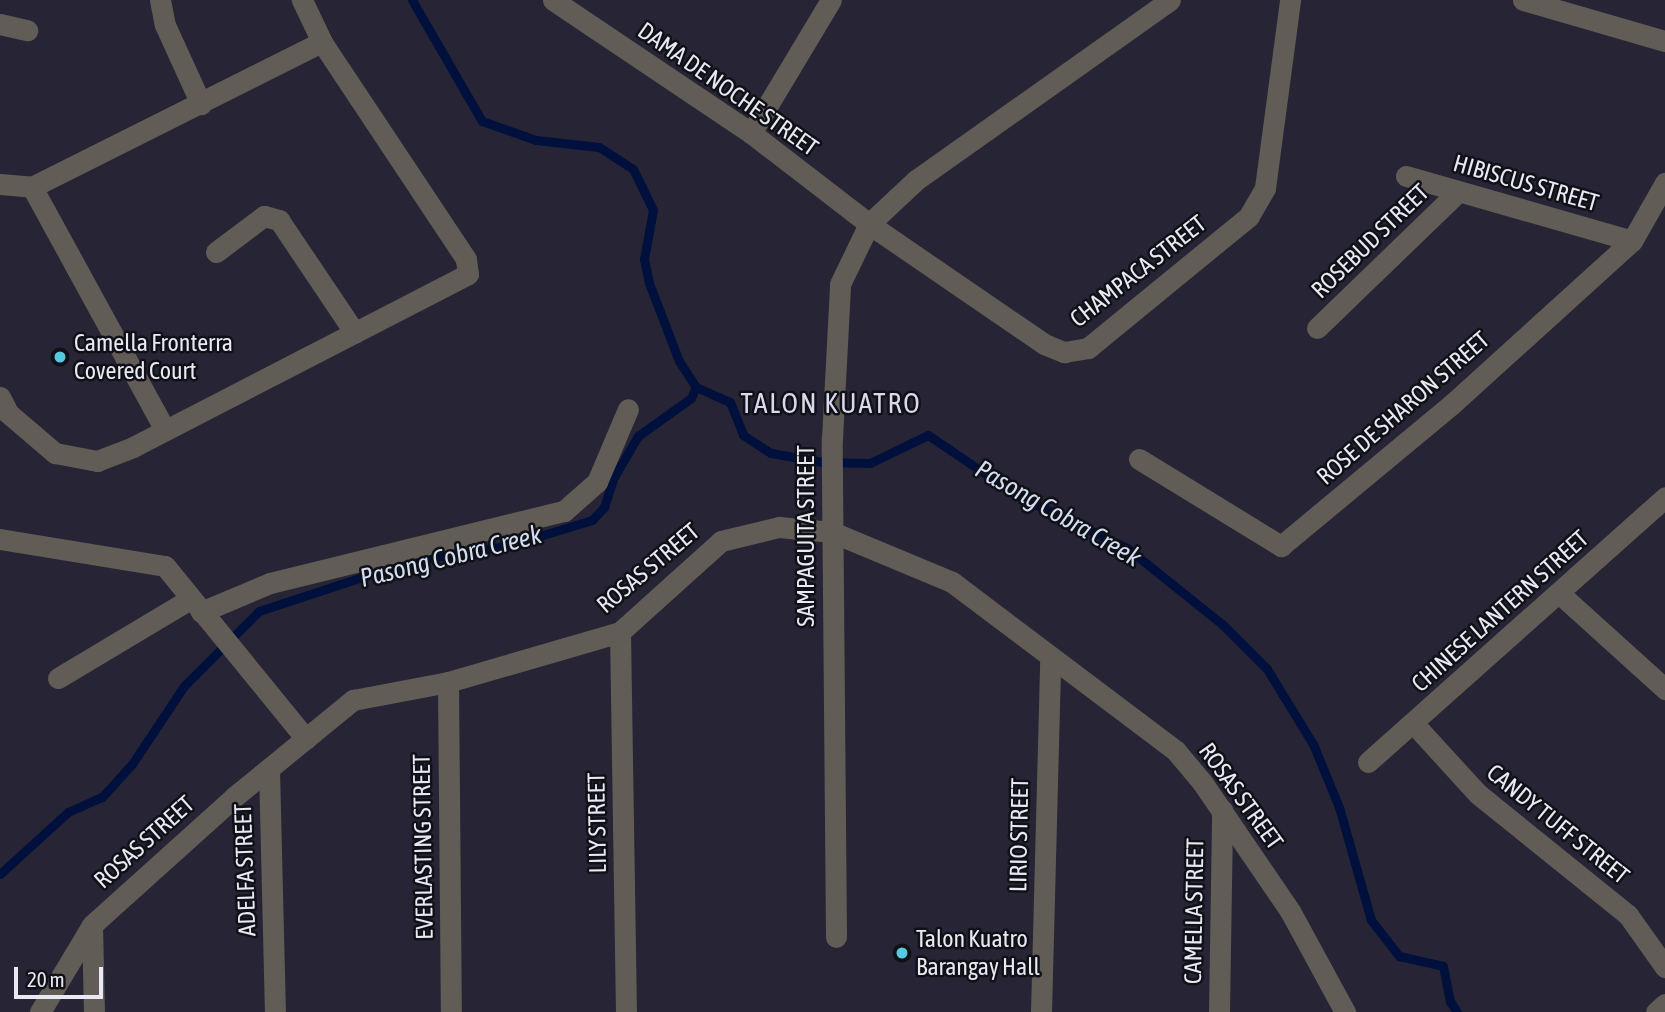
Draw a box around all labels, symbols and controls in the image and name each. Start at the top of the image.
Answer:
street label: DAMA DE NOCHE STREET [632,16,824,162]
street label: HIBISCUS STREET [1450,149,1602,217]
street label: ROSEBUD STREET [1305,178,1435,304]
street label: CHAMPACA STREET [1064,209,1212,333]
street label: ROSE DE SHARON STREET [1311,325,1495,491]
place label: Camella Fronterra Covered Court [74,329,233,385]
marker: Camella Fronterra Covered Court [52,349,68,365]
district label: TALON KUATRO [742,386,920,420]
street label: SAMPAGUITA STREET [792,445,820,627]
water label: Pasong Cobra Creek [970,454,1146,574]
street label: ROSAS STREET [591,517,705,619]
water label: Pasong Cobra Creek [357,519,545,595]
street label: CHINESE LANTERN STREET [1406,524,1594,698]
street label: ROSAS STREET [1193,737,1289,855]
street label: EVERLASTING STREET [407,754,439,940]
street label: CANDY TUFF STREET [1481,758,1635,890]
street label: LILY STREET [582,772,612,874]
street label: LIRIO STREET [1004,778,1034,892]
street label: ROSAS STREET [88,790,200,894]
street label: ADELFA STREET [228,803,262,937]
street label: CAMELLA STREET [1178,838,1210,984]
place label: Talon Kuatro Barangay Hall [916,925,1040,981]
marker: Talon Kuatro Barangay Hall [894,945,910,961]
scale bar [18,953,107,997]
text: 20 m [27,967,65,991]

